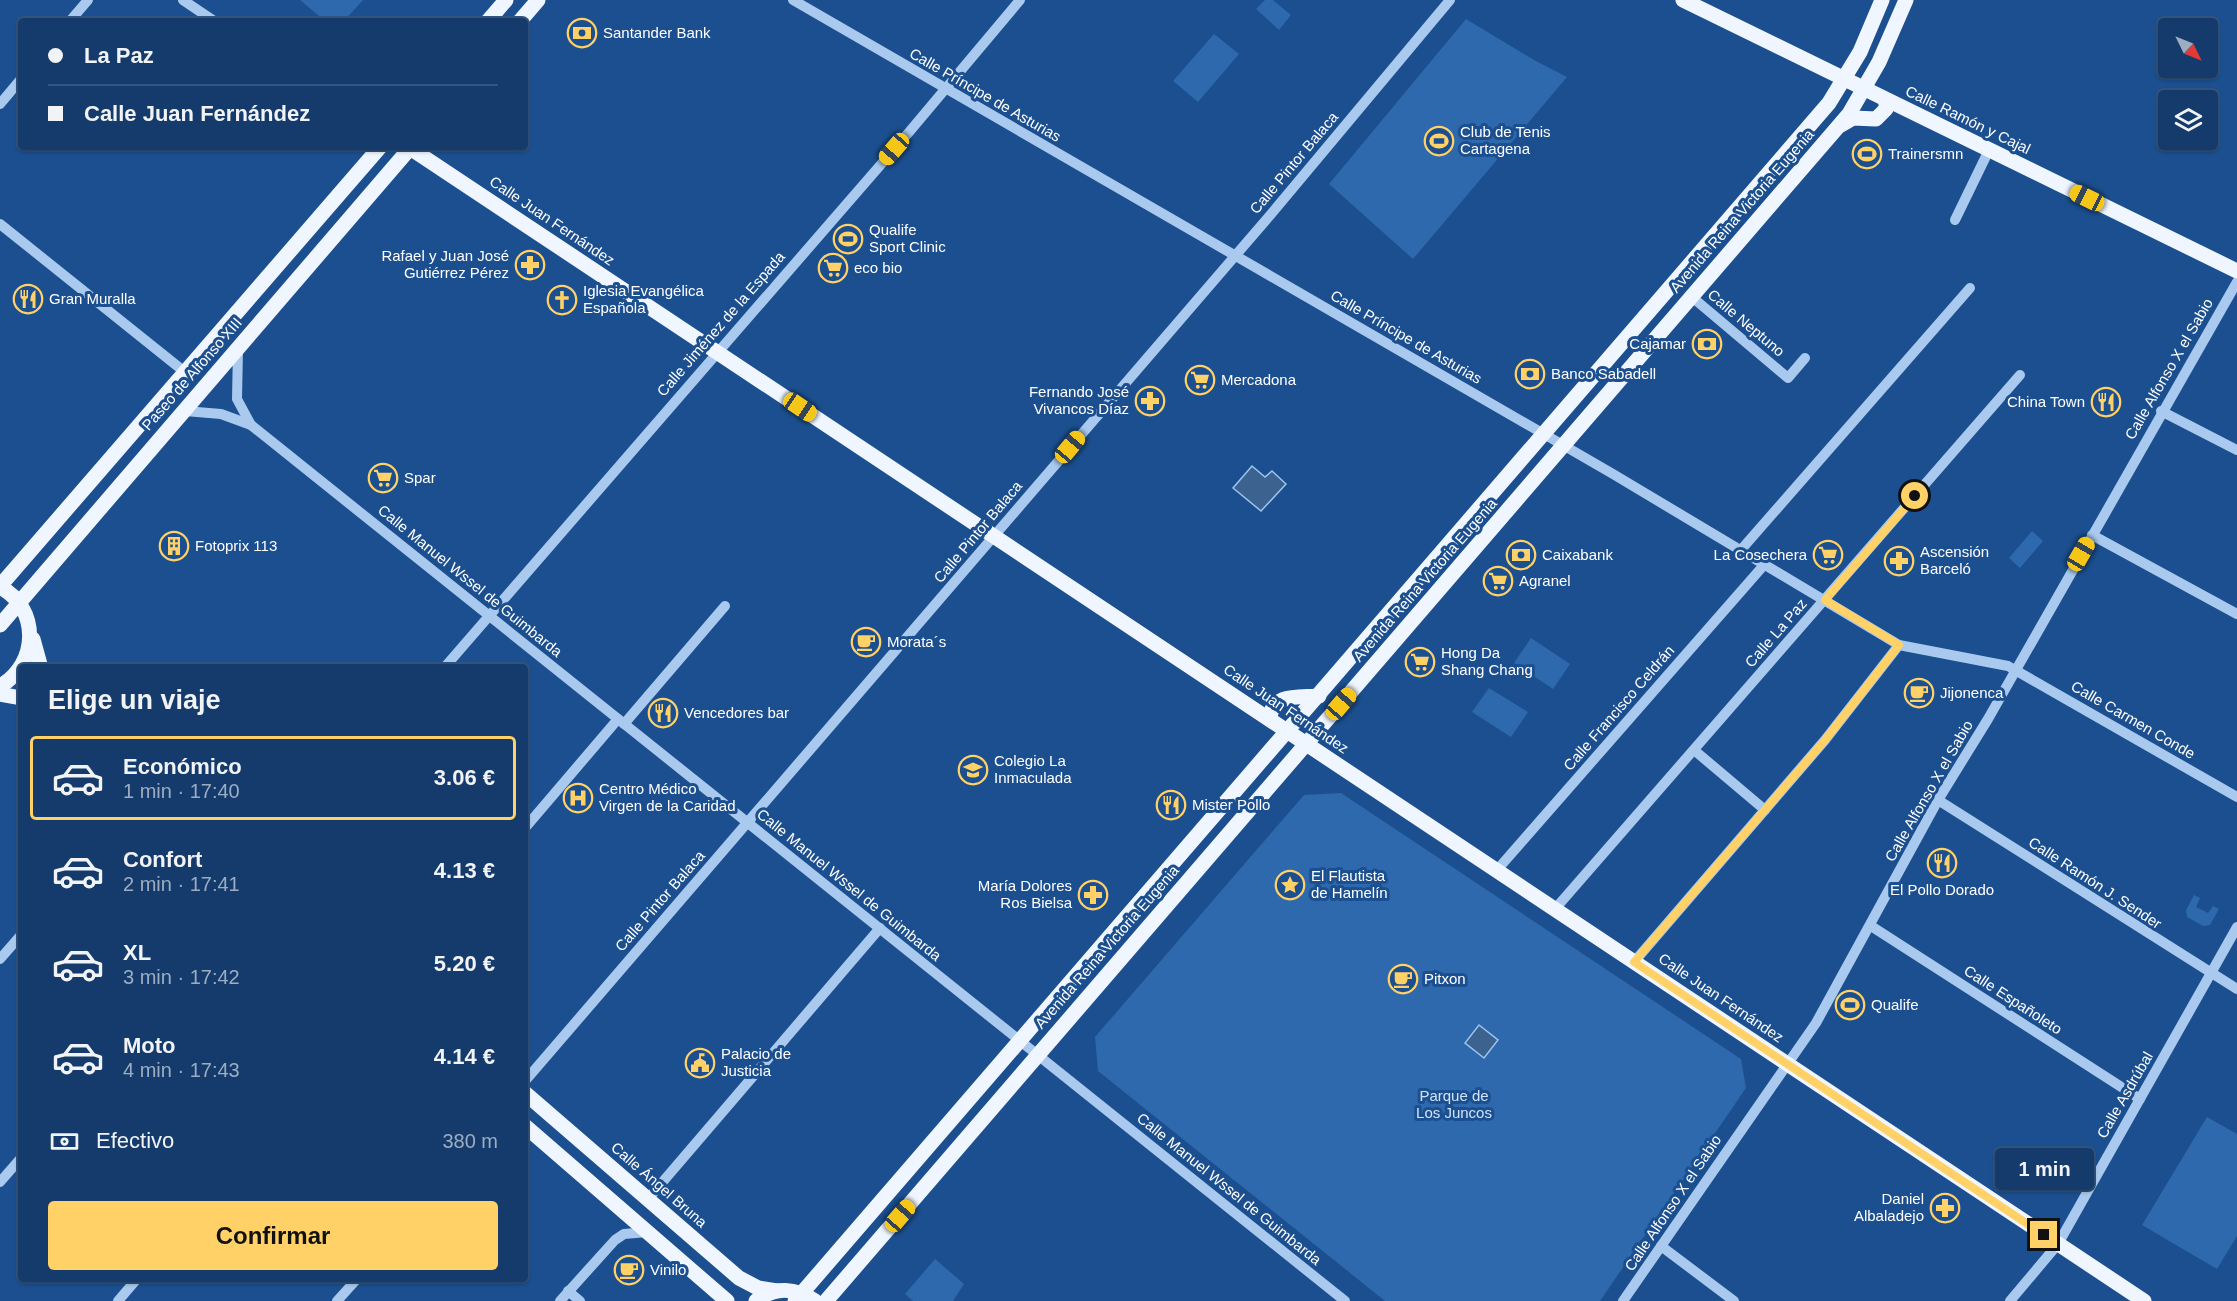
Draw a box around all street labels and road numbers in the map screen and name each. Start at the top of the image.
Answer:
street label: Calle Príncipe de Asturias [907,44,1064,145]
street label: Calle Ramón y Cajal [1903,82,2033,157]
street label: Calle Pintor Balaca [1246,108,1342,217]
street label: Avenida Reina Victoria Eugenia [1666,125,1817,296]
street label: Calle Juan Fernández [487,173,618,269]
street label: Calle Jiménez de la Espada [653,247,788,399]
street label: Calle Príncipe de Asturias [1328,286,1485,387]
street label: Calle Neptuno [1704,286,1788,360]
street label: Calle Alfonso X el Sabio [2121,295,2216,442]
street label: Paseo de Alfonso XIII [138,314,245,433]
street label: Calle Pintor Balaca [930,477,1026,586]
street label: Avenida Reina Victoria Eugenia [1349,494,1500,665]
street label: Calle Manuel Wssel de Guimbarda [375,501,566,661]
street label: Calle La Paz [1741,595,1810,670]
street label: Calle Francisco Celdrán [1560,642,1678,774]
street label: Calle Juan Fernández [1221,661,1352,757]
street label: Calle Carmen Conde [2068,677,2198,762]
street label: Calle Alfonso X el Sabio [1881,717,1976,864]
street label: Calle Manuel Wssel de Guimbarda [754,805,945,965]
street label: Calle Ramón J. Sender [2026,833,2165,932]
street label: Calle Pintor Balaca [611,846,708,954]
street label: Avenida Reina Victoria Eugenia [1031,861,1182,1032]
street label: Calle Juan Fernández [1656,950,1787,1046]
street label: Calle Españoleto [1961,962,2065,1038]
street label: Calle Asdrúbal [2093,1049,2156,1141]
street label: Calle Manuel Wssel de Guimbarda [1134,1109,1325,1269]
street label: Calle Alfonso X el Sabio [1621,1132,1724,1274]
street label: Calle Ángel Bruna [608,1139,711,1231]

